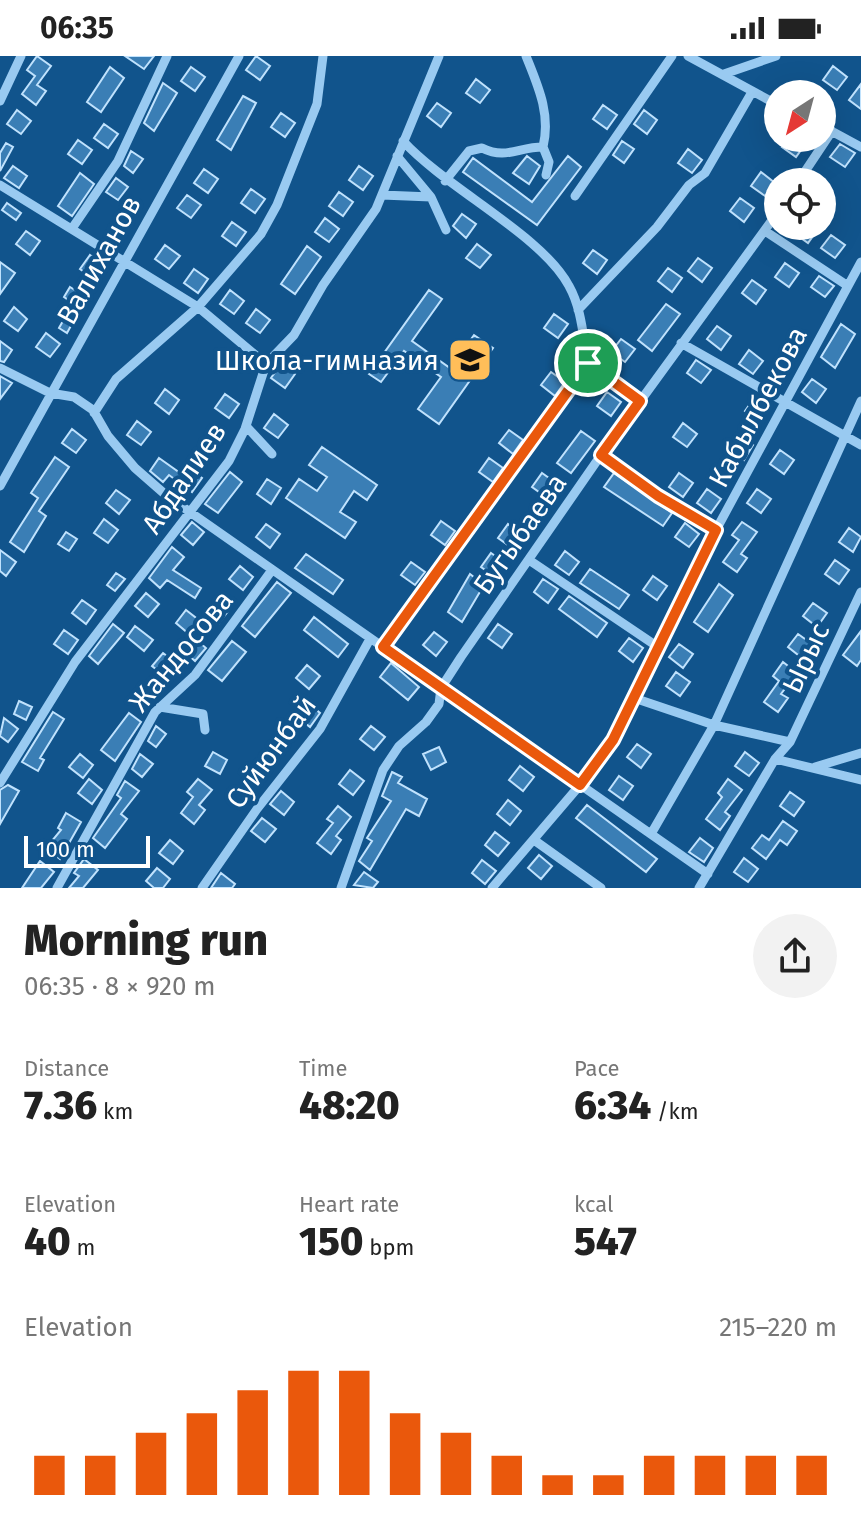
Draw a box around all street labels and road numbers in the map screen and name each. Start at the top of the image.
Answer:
street label: Валиханов [50,190,148,330]
street label: Кабылбекова [702,321,814,493]
street label: Абдалиев [135,416,233,540]
street label: Бугыбаева [466,467,574,601]
street label: Жандосова [122,584,240,718]
street label: Ырыс [776,618,836,698]
street label: Суйюнбай [219,689,323,815]

